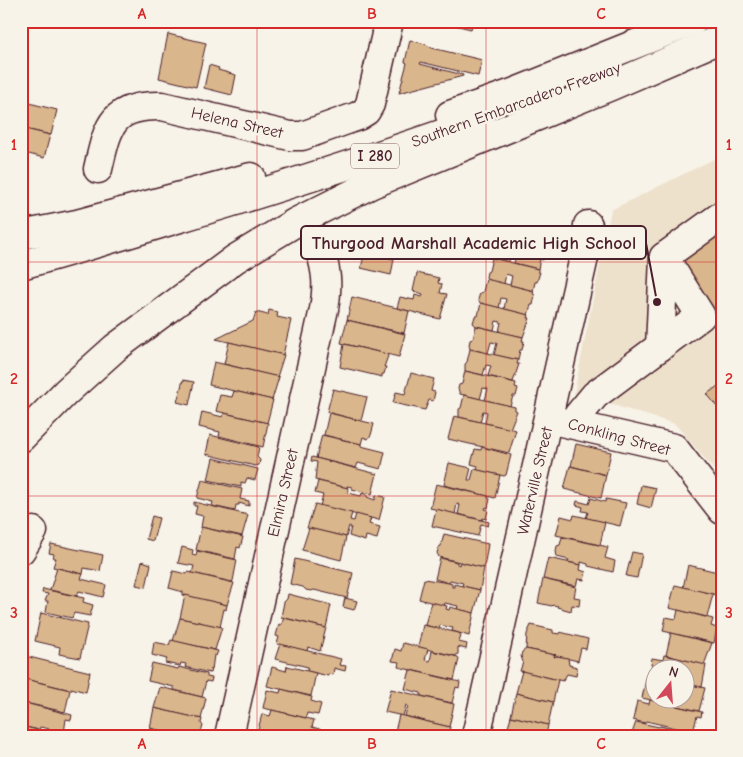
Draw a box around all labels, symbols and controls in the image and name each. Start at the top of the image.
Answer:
text: A [138,5,147,23]
text: B [367,5,377,23]
text: C [596,5,606,23]
street label: Southern Embarcadero Freeway [409,58,624,151]
street label: Helena Street [189,104,285,142]
text: 1 [11,136,17,154]
text: 1 [726,136,732,154]
road number: I 280 [351,144,399,168]
callout: Thurgood Marshall Academic High School [301,226,646,259]
text: Thurgood Marshall Academic High School [312,233,636,254]
text: 2 [10,370,18,388]
text: 2 [725,370,733,388]
street label: Conkling Street [566,415,672,459]
street label: Waterville Street [514,425,556,537]
street label: Elmira Street [264,447,302,539]
text: 3 [10,604,18,622]
text: 3 [725,604,733,622]
north arrow [646,660,696,710]
text: N [667,663,681,682]
text: A [138,735,147,753]
text: B [367,735,377,753]
text: C [596,735,606,753]

